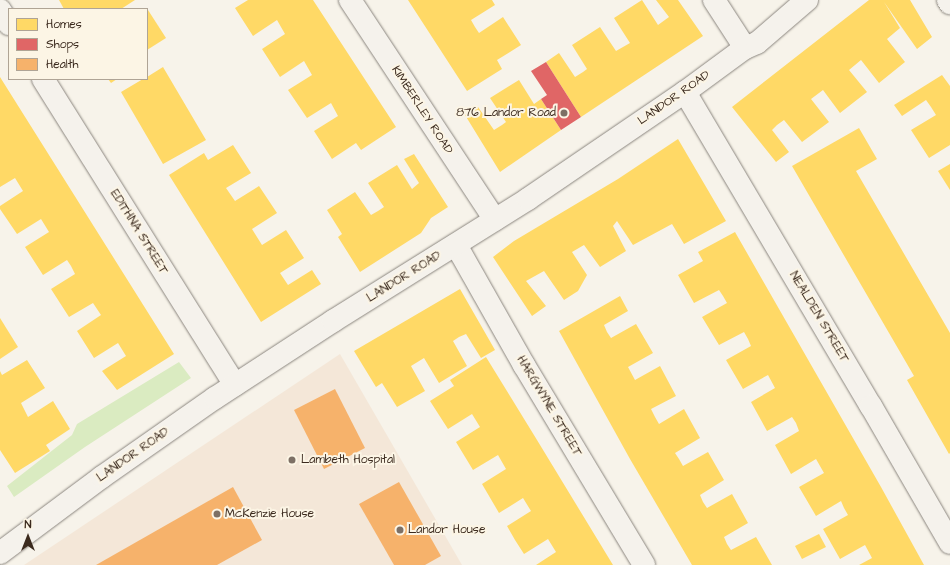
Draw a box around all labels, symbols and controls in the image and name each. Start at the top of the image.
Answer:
legend [8,8,148,80]
text: Homes [46,16,82,33]
text: Shops [46,36,79,53]
text: Health [46,56,79,73]
street label: KIMBERLEY ROAD [388,63,456,157]
street label: LANDOR ROAD [635,68,713,128]
place label: 876 Landor Road [456,106,556,120]
marker: 876 Landor Road [559,108,569,118]
street label: EDITHNA STREET [107,187,171,277]
street label: LANDOR ROAD [364,248,444,306]
street label: NEALDEN STREET [786,269,852,365]
street label: HARGWYNE STREET [513,353,585,459]
street label: LANDOR ROAD [94,425,172,485]
place label: Lambeth Hospital [301,453,395,467]
marker: Lambeth Hospital [286,454,298,466]
place label: McKenzie House [225,507,314,521]
marker: McKenzie House [212,509,222,519]
north arrow [8,517,48,557]
text: N [25,517,31,532]
place label: Landor House [408,523,485,537]
marker: Landor House [395,525,405,535]

